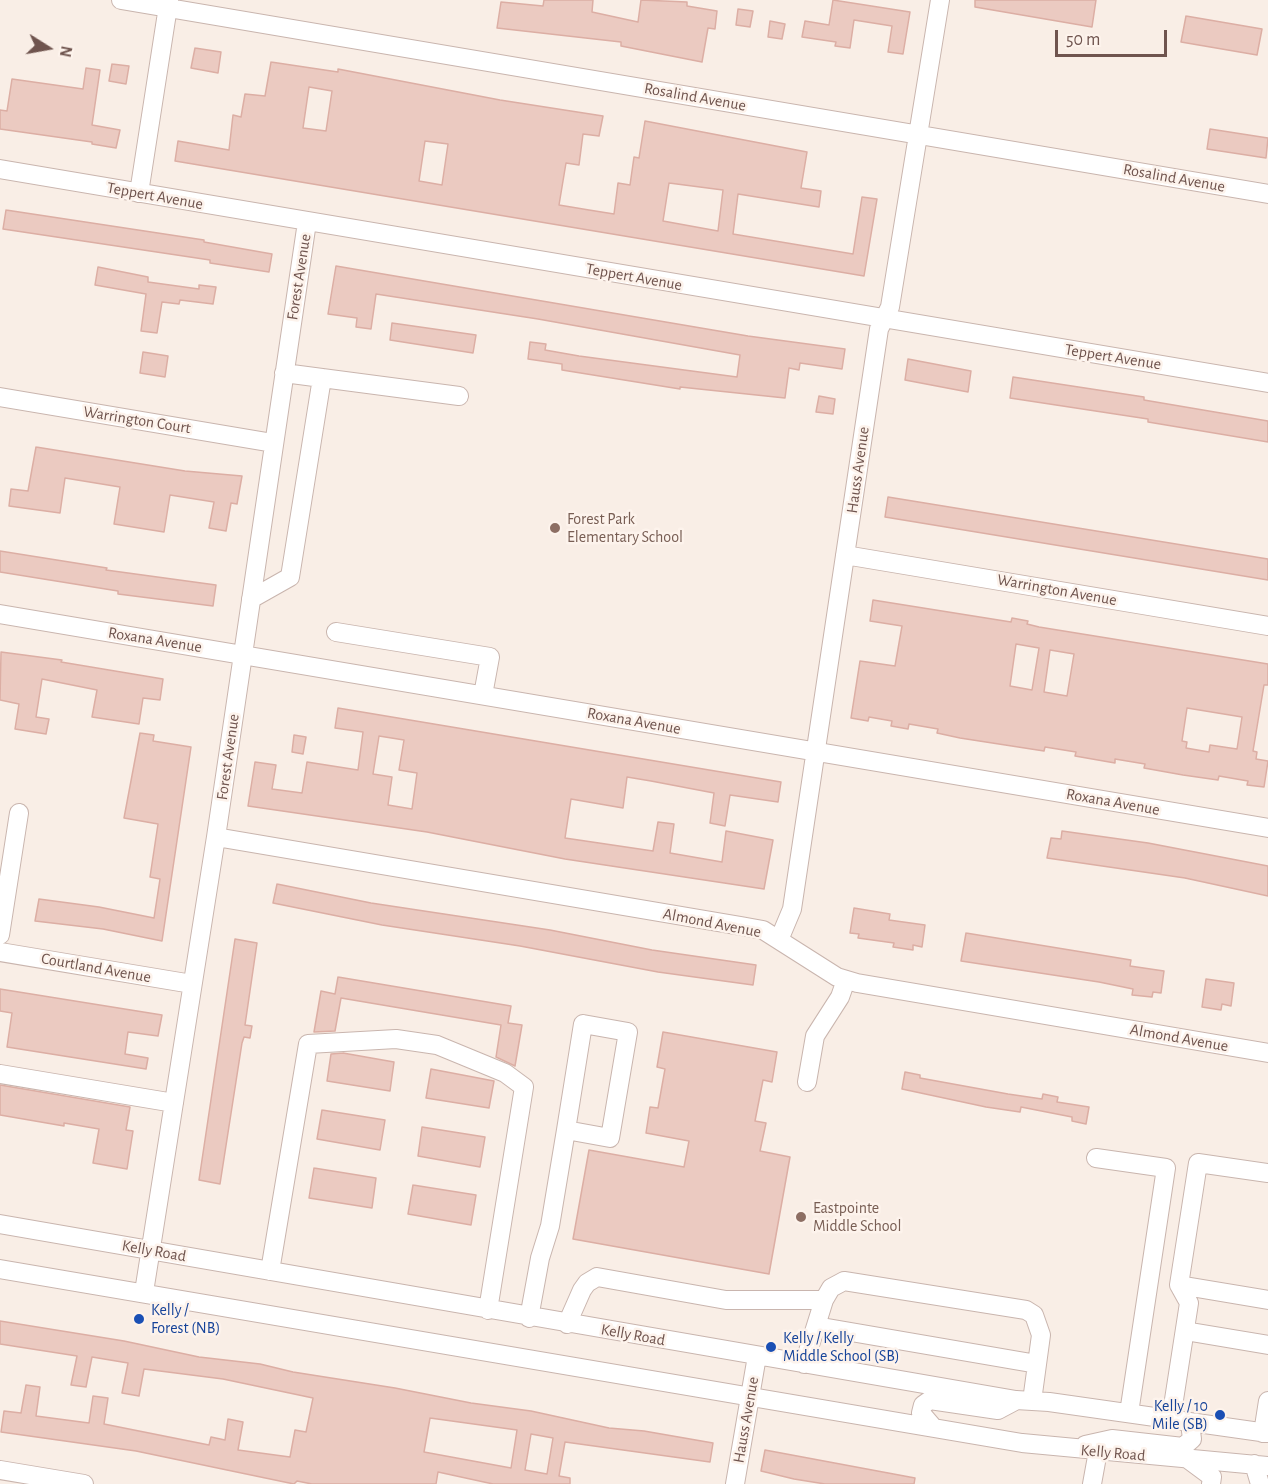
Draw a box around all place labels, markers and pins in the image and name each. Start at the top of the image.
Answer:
place label: Forest Park Elementary School [567,509,683,547]
marker: Forest Park Elementary School [548,521,562,535]
place label: Eastpointe Middle School [813,1198,901,1236]
marker: Eastpointe Middle School [794,1210,808,1224]
place label: Kelly / Forest (NB) [151,1300,220,1338]
marker: Kelly / Forest (NB) [132,1312,146,1326]
place label: Kelly / Kelly Middle School (SB) [783,1328,900,1366]
marker: Kelly / Kelly Middle School (SB) [764,1340,778,1354]
place label: Kelly / 10 Mile (SB) [1152,1396,1208,1434]
marker: Kelly / 10 Mile (SB) [1213,1408,1227,1422]

